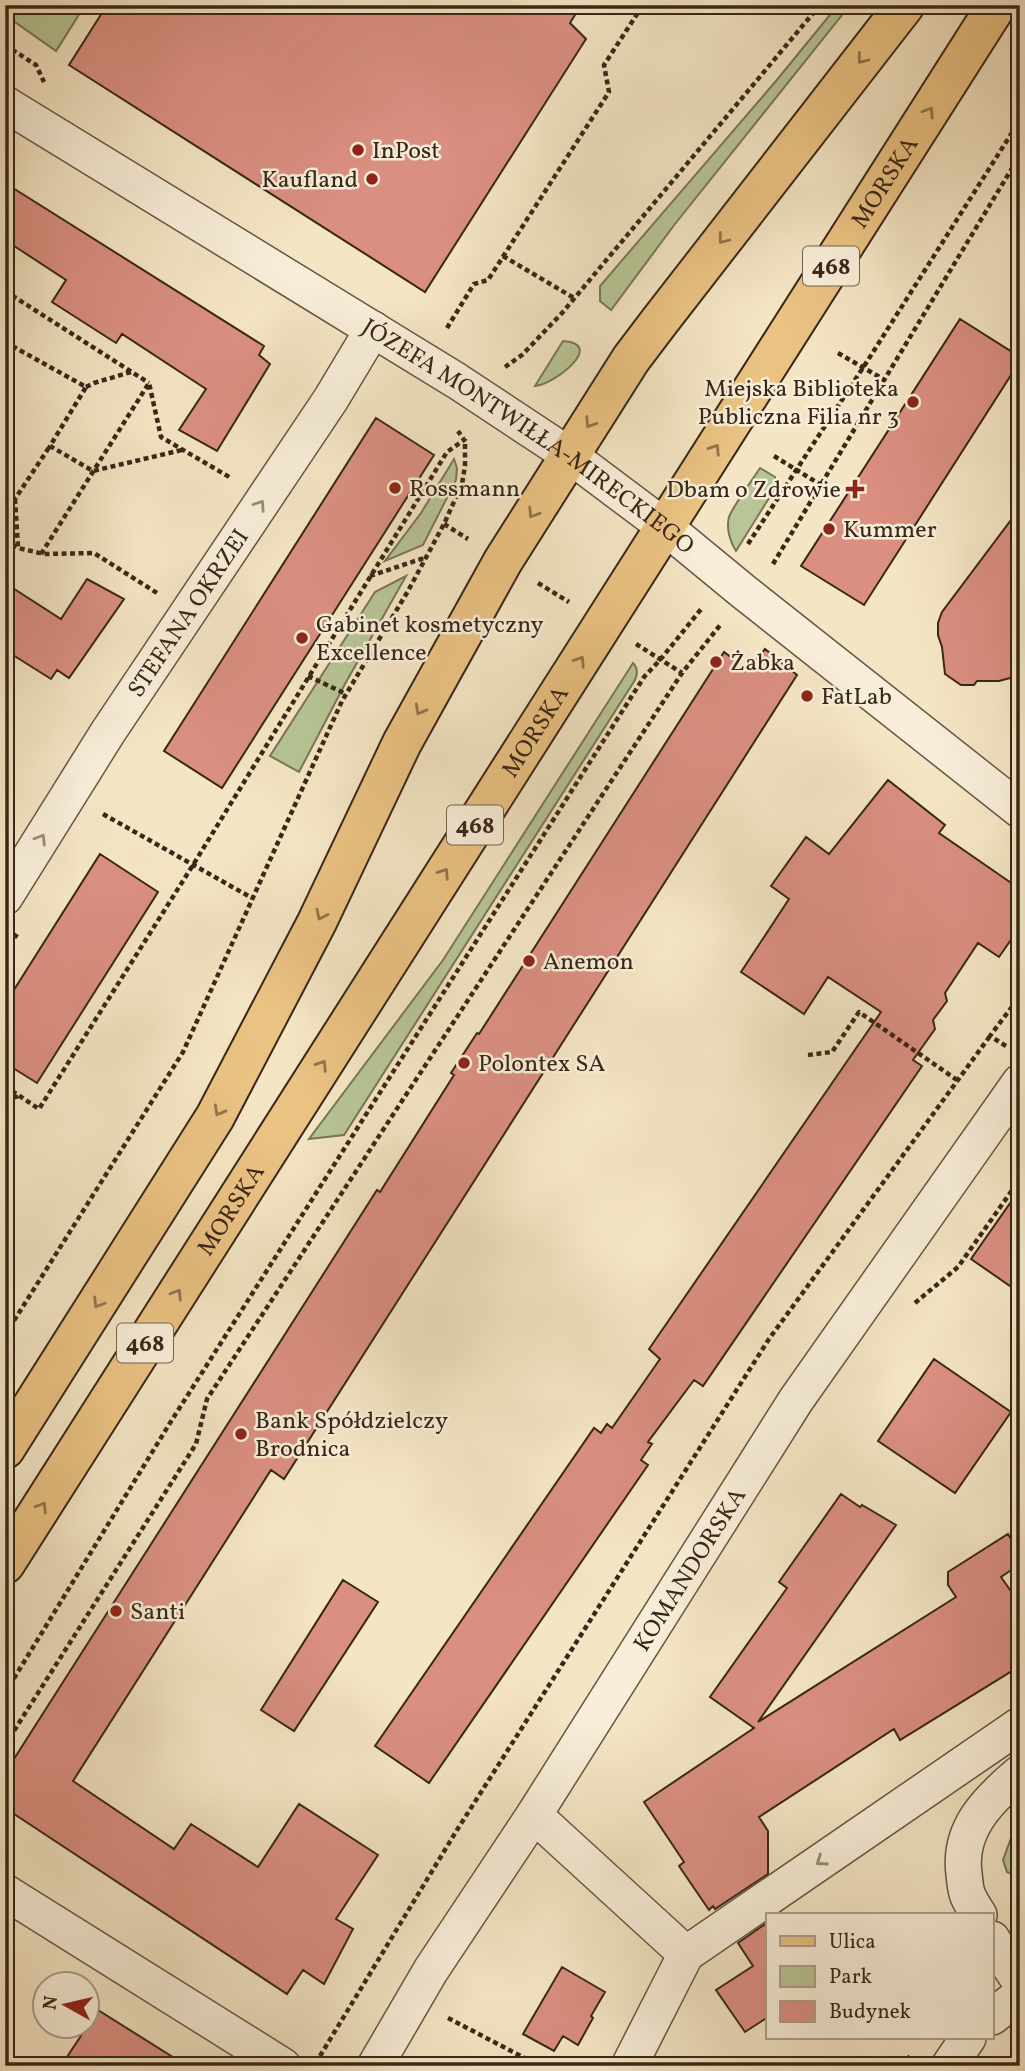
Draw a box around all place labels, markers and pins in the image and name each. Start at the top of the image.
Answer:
place label: InPost [372,135,440,169]
marker: InPost [350,142,366,158]
place label: Kaufland [261,164,358,198]
marker: Kaufland [364,171,380,187]
place label: Miejska Biblioteka Publiczna Filia nr 3 [698,373,899,435]
marker: Miejska Biblioteka Publiczna Filia nr 3 [905,394,921,410]
place label: Rossmann [409,473,520,507]
place label: Dbam o Zdrowie [666,474,841,508]
marker: Rossmann [387,480,403,496]
marker: Dbam o Zdrowie [847,481,863,497]
place label: Kummer [843,514,937,548]
marker: Kummer [821,521,837,537]
place label: Gabinet kosmetyczny Excellence [316,609,543,671]
marker: Gabinet kosmetyczny Excellence [294,630,310,646]
place label: Żabka [730,647,795,681]
marker: Żabka [708,654,724,670]
place label: FatLab [821,681,892,715]
marker: FatLab [799,688,815,704]
place label: Anemon [543,946,634,980]
marker: Anemon [521,953,537,969]
place label: Polontex SA [478,1048,605,1082]
marker: Polontex SA [456,1055,472,1071]
place label: Bank Spółdzielczy Brodnica [255,1405,448,1467]
marker: Bank Spółdzielczy Brodnica [233,1426,249,1442]
place label: Santi [130,1596,185,1630]
marker: Santi [108,1603,124,1619]

